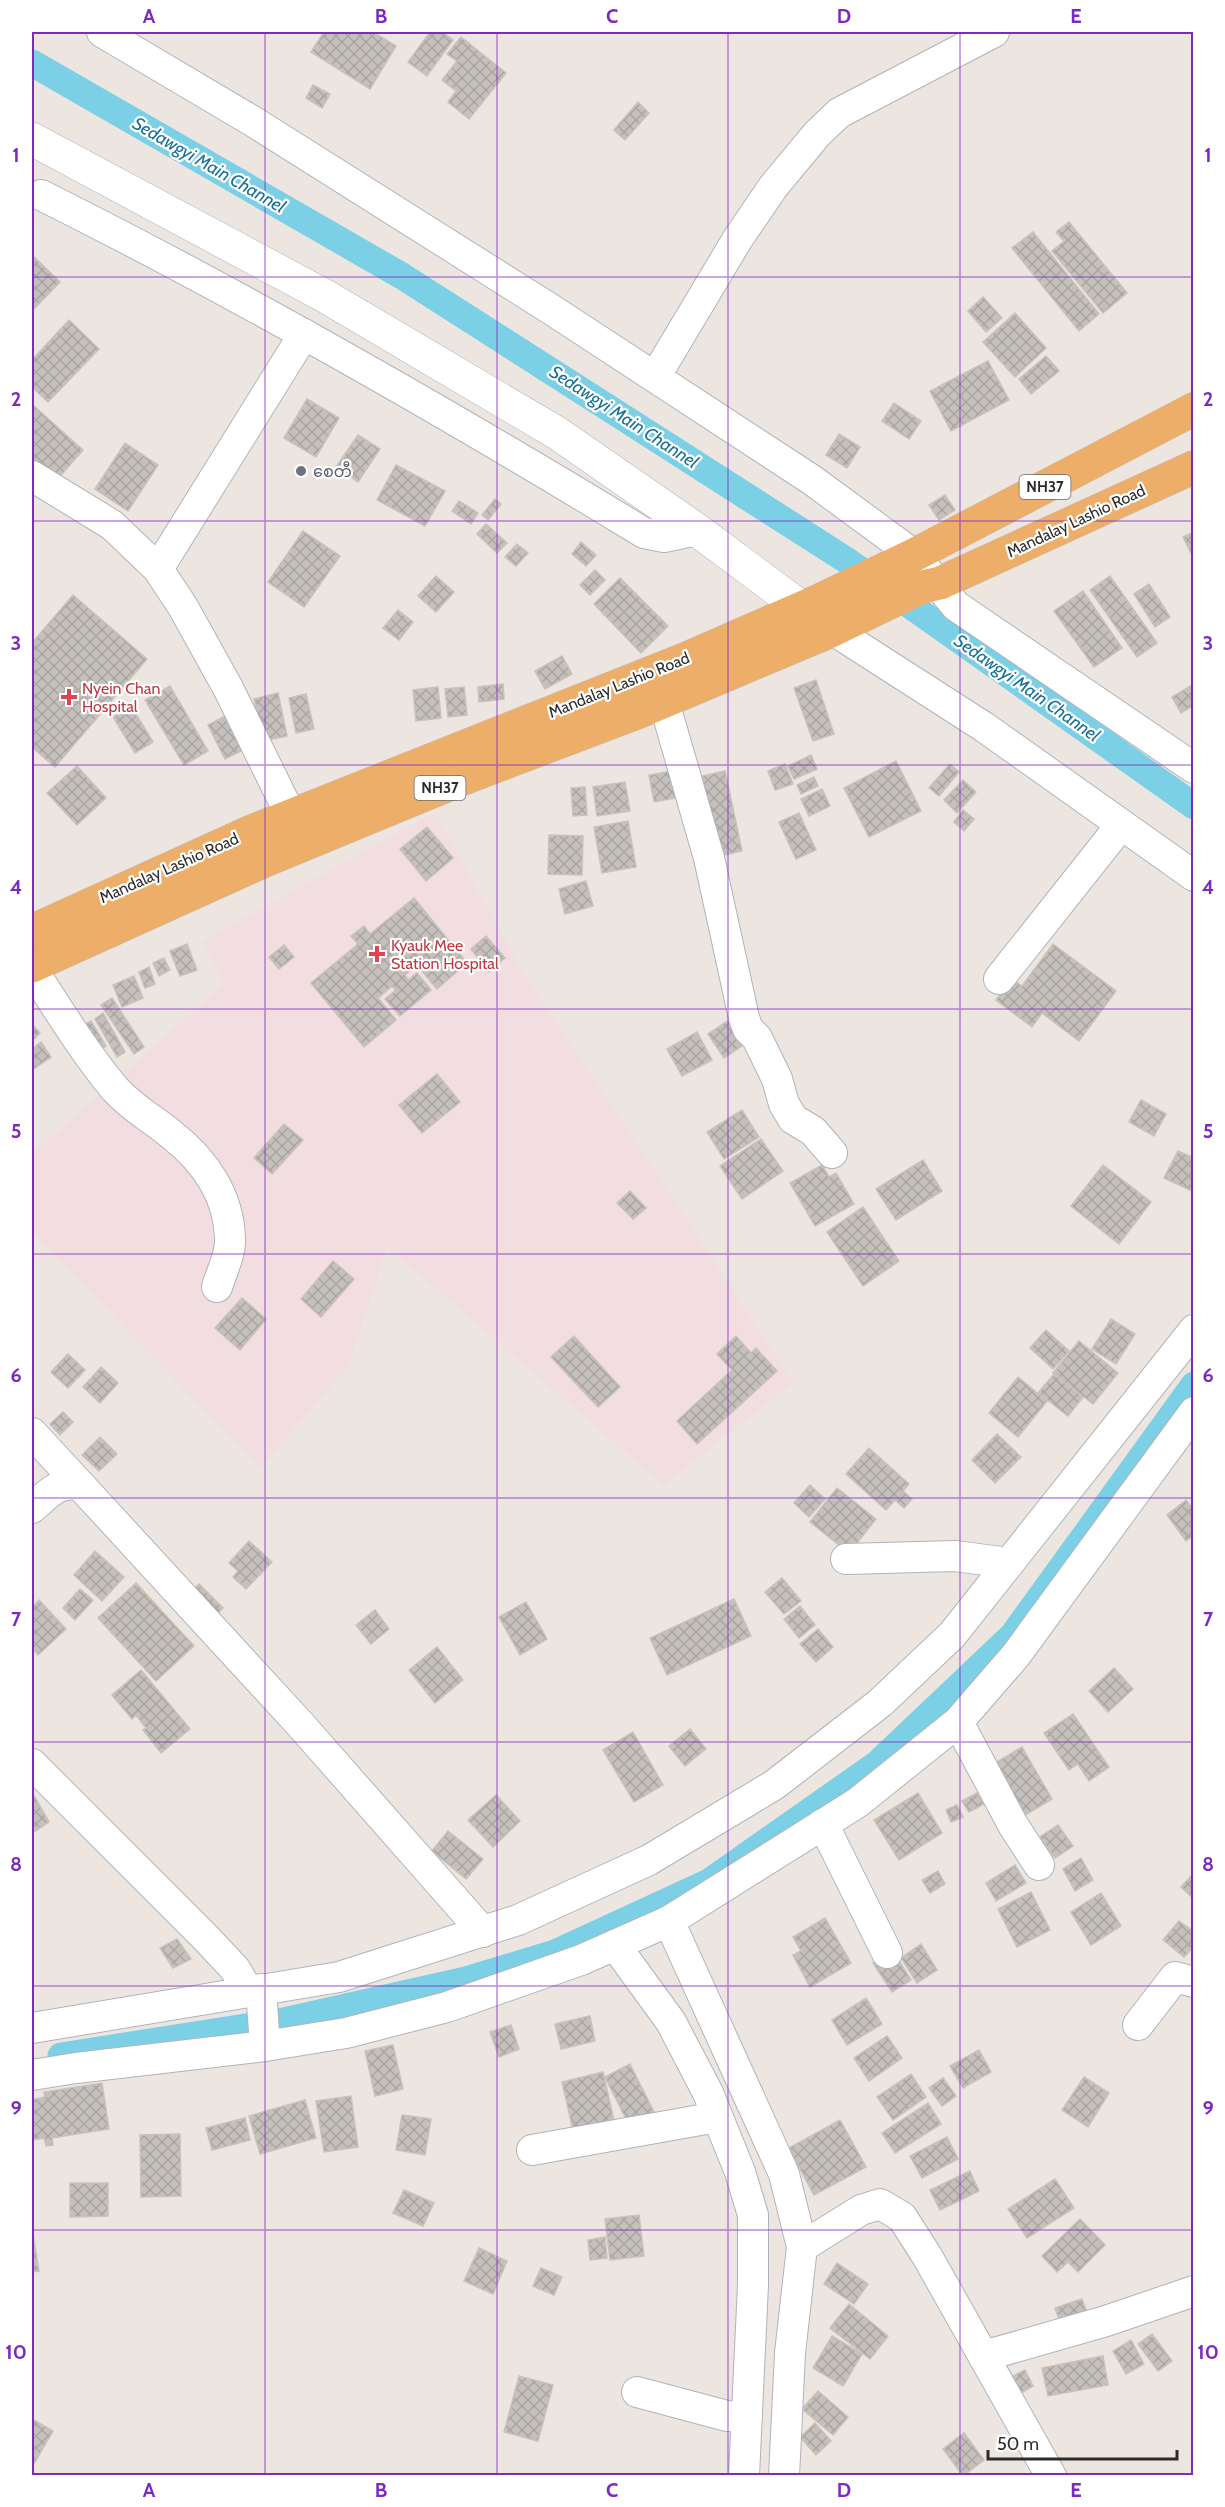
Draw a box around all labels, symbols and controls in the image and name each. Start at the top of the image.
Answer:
text: A [143,4,156,28]
text: B [375,4,387,28]
text: C [606,4,618,28]
text: D [837,4,851,28]
text: E [1070,4,1082,28]
water label: Sedawgyi Main Channel [129,112,290,218]
text: 1 [12,143,20,167]
text: 1 [1204,143,1212,167]
water label: Sedawgyi Main Channel [546,361,703,474]
text: 2 [11,387,21,411]
text: 2 [1203,387,1213,411]
place label: စေတီ [313,461,352,481]
marker: စေတီ [294,464,308,478]
road number: NH37 [1020,475,1070,499]
street label: Mandalay Lashio Road [1004,481,1148,561]
water label: Sedawgyi Main Channel [950,629,1105,747]
text: 3 [11,631,21,655]
text: 3 [1203,631,1213,655]
street label: Mandalay Lashio Road [546,648,692,722]
place label: Nyein Chan Hospital [82,679,160,716]
marker: Nyein Chan Hospital [60,688,78,706]
road number: NH37 [414,776,466,800]
street label: Mandalay Lashio Road [96,829,242,907]
text: 4 [10,875,22,899]
text: 4 [1202,875,1214,899]
place label: Kyauk Mee Station Hospital [391,936,499,973]
marker: Kyauk Mee Station Hospital [368,945,386,963]
text: 5 [11,1119,21,1143]
text: 5 [1203,1119,1213,1143]
text: 6 [10,1363,22,1387]
text: 6 [1202,1363,1214,1387]
text: 7 [11,1607,22,1631]
text: 7 [1203,1607,1214,1631]
text: 8 [10,1852,22,1876]
text: 8 [1202,1852,1214,1876]
text: 9 [10,2096,22,2120]
text: 9 [1202,2096,1214,2120]
text: 10 [5,2340,27,2364]
text: 10 [1197,2340,1219,2364]
scale bar [988,2423,1177,2461]
text: 50 m [997,2433,1039,2455]
text: A [143,2478,156,2502]
text: B [375,2478,387,2502]
text: C [606,2478,618,2502]
text: D [837,2478,851,2502]
text: E [1070,2478,1082,2502]

